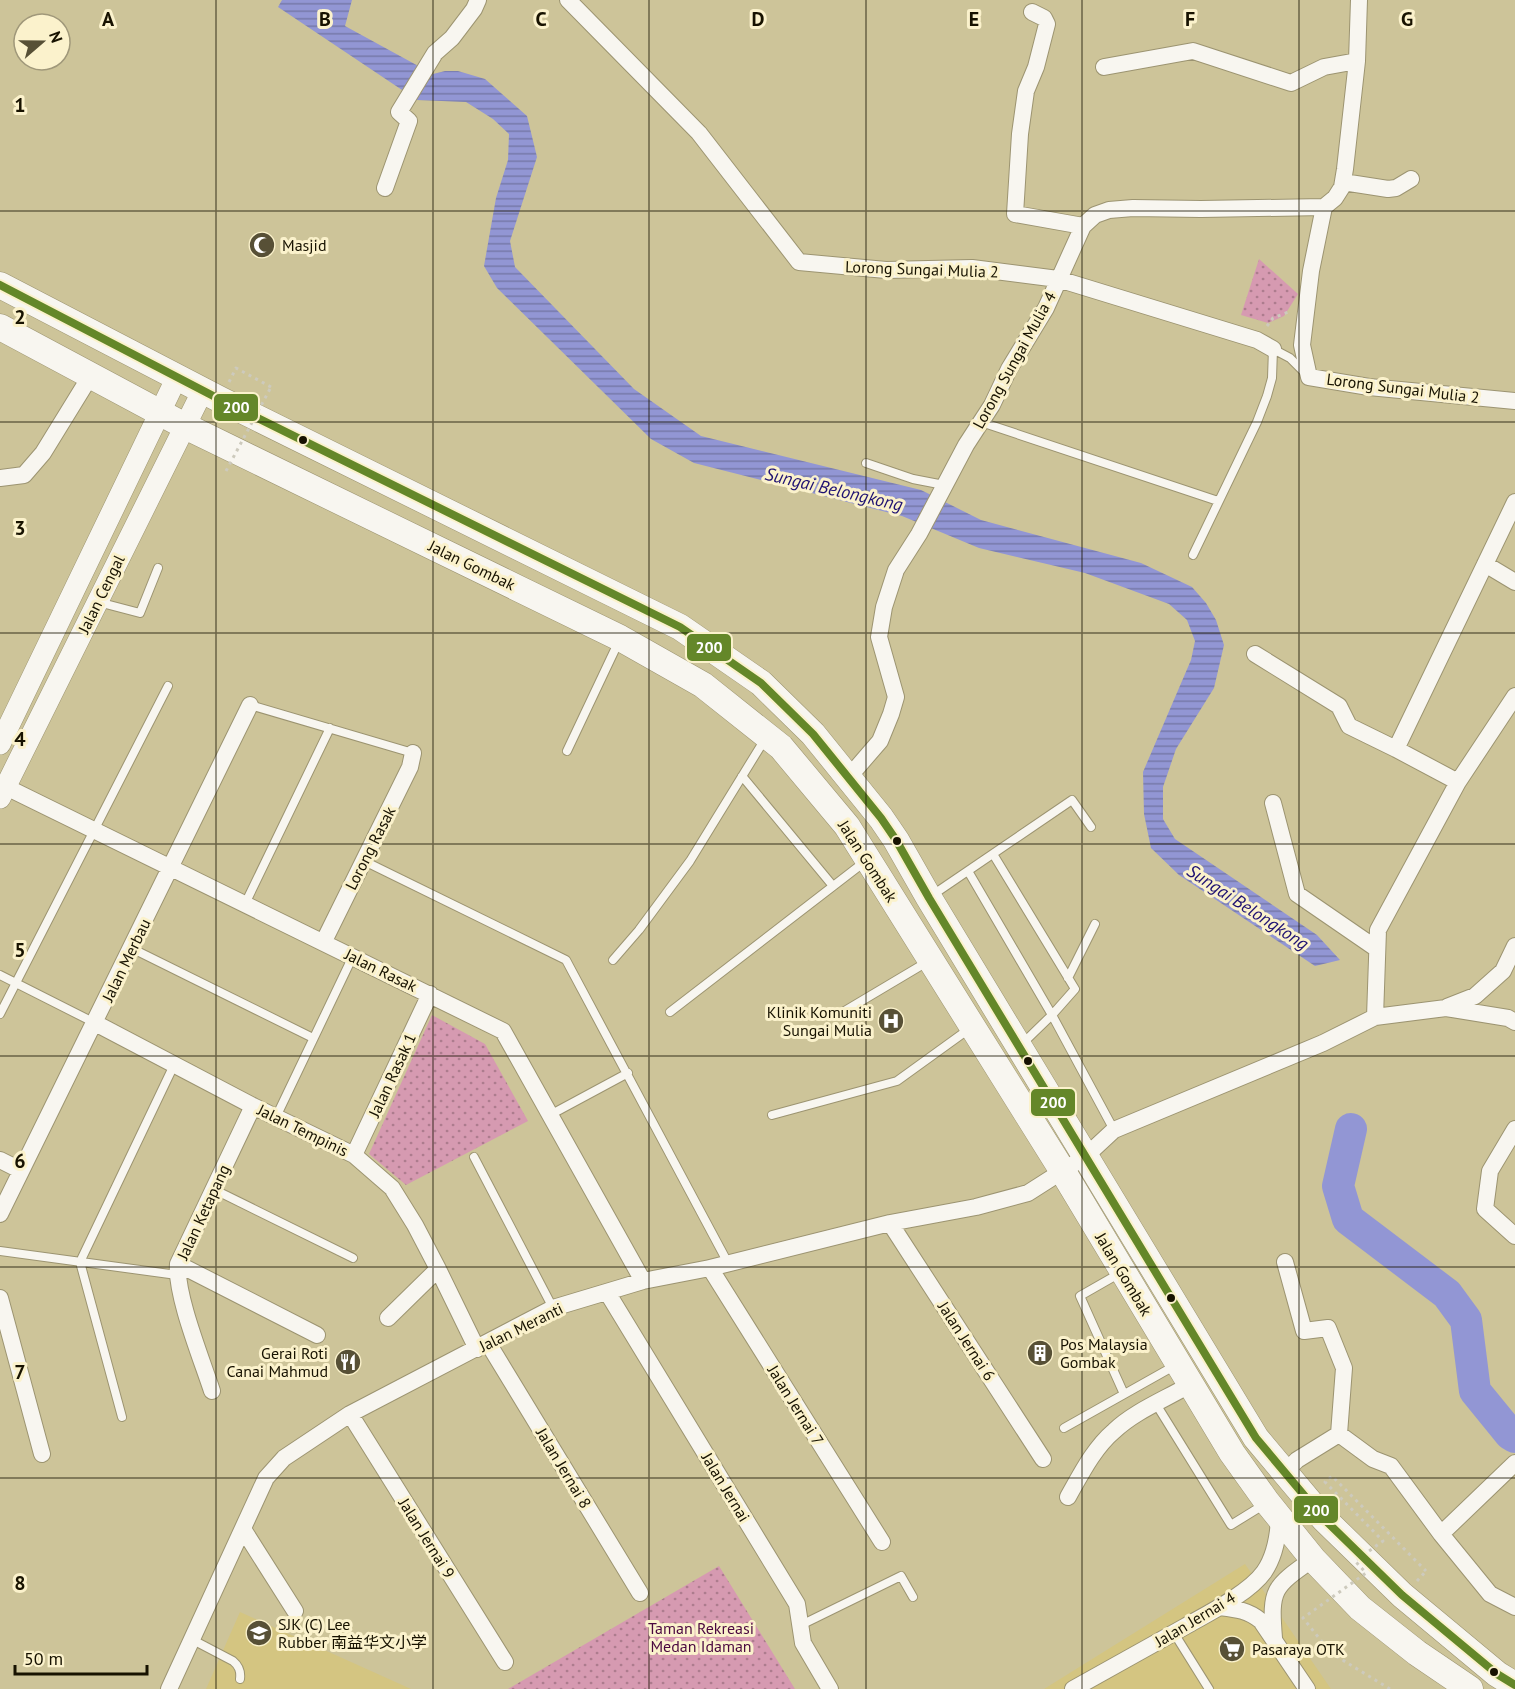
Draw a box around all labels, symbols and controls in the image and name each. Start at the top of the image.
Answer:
text: A [102,6,115,32]
text: B [319,6,331,32]
text: C [535,6,547,32]
text: D [752,6,765,32]
text: E [969,6,979,32]
text: F [1185,6,1195,32]
text: G [1401,6,1413,32]
north arrow [12,12,72,72]
text: N [45,29,67,45]
text: 1 [14,92,26,118]
mosque icon: Masjid [247,230,277,260]
place label: Masjid [282,235,327,255]
street label: Lorong Sungai Mulia 2 [845,256,999,282]
street label: Lorong Sungai Mulia 4 [968,288,1060,432]
text: 2 [14,304,26,330]
street label: Lorong Sungai Mulia 2 [1326,369,1480,407]
line badge: 200 [213,393,259,422]
text: 200 [222,397,250,417]
unlabelled marker [297,434,309,446]
water label: Sungai Belongkong [763,462,905,516]
text: 3 [14,515,26,541]
street label: Jalan Gombak [425,535,519,595]
street label: Jalan Cengal [73,551,129,637]
line badge: 200 [686,633,732,662]
text: 200 [695,637,723,657]
text: 4 [14,726,26,752]
street label: Lorong Rasak [340,803,400,893]
street label: Jalan Gombak [834,815,902,906]
unlabelled marker [891,835,903,847]
water label: Sungai Belongkong [1183,859,1313,955]
street label: Jalan Merbau [97,915,155,1006]
text: 5 [14,937,26,963]
street label: Jalan Rasak [341,944,421,996]
place label: Klinik Komuniti Sungai Mulia [767,1002,872,1040]
hospital icon: Klinik Komuniti Sungai Mulia [876,1006,906,1036]
street label: Jalan Rasak 1 [363,1030,420,1121]
unlabelled marker [1022,1055,1034,1067]
line badge: 200 [1030,1088,1076,1117]
text: 200 [1039,1092,1067,1112]
street label: Jalan Tempinis [253,1099,352,1161]
text: 6 [14,1148,26,1174]
street label: Jalan Ketapang [172,1161,234,1264]
street label: Jalan Gombak [1091,1228,1157,1320]
unlabelled marker [1165,1292,1177,1304]
street label: Jalan Jernai 6 [933,1297,1000,1384]
street label: Jalan Meranti [475,1298,566,1356]
place label: Pos Malaysia Gombak [1060,1334,1148,1372]
building icon: Pos Malaysia Gombak [1025,1338,1055,1368]
place label: Gerai Roti Canai Mahmud [226,1343,328,1381]
restaurant icon: Gerai Roti Canai Mahmud [333,1347,363,1377]
text: 7 [14,1359,26,1385]
street label: Jalan Jernai 7 [763,1361,828,1449]
street label: Jalan Jernai 8 [532,1423,596,1512]
street label: Jalan Jernai [697,1448,755,1525]
street label: Jalan Jernai 9 [394,1494,459,1582]
line badge: 200 [1293,1495,1339,1524]
text: 200 [1302,1500,1330,1520]
text: 8 [14,1570,26,1596]
street label: Jalan Jernai 4 [1150,1587,1239,1651]
place label: SJK (C) Lee Rubber 南益华文小学 [278,1614,427,1652]
school or university icon: SJK (C) Lee Rubber 南益华文小学 [244,1618,274,1648]
park label: Taman Rekreasi Medan Idaman [648,1618,754,1656]
supermarket icon: Pasaraya OTK [1217,1634,1247,1664]
scale bar [15,1638,147,1676]
place label: Pasaraya OTK [1252,1639,1345,1659]
text: 50 m [24,1647,63,1670]
unlabelled marker [1488,1666,1500,1678]

